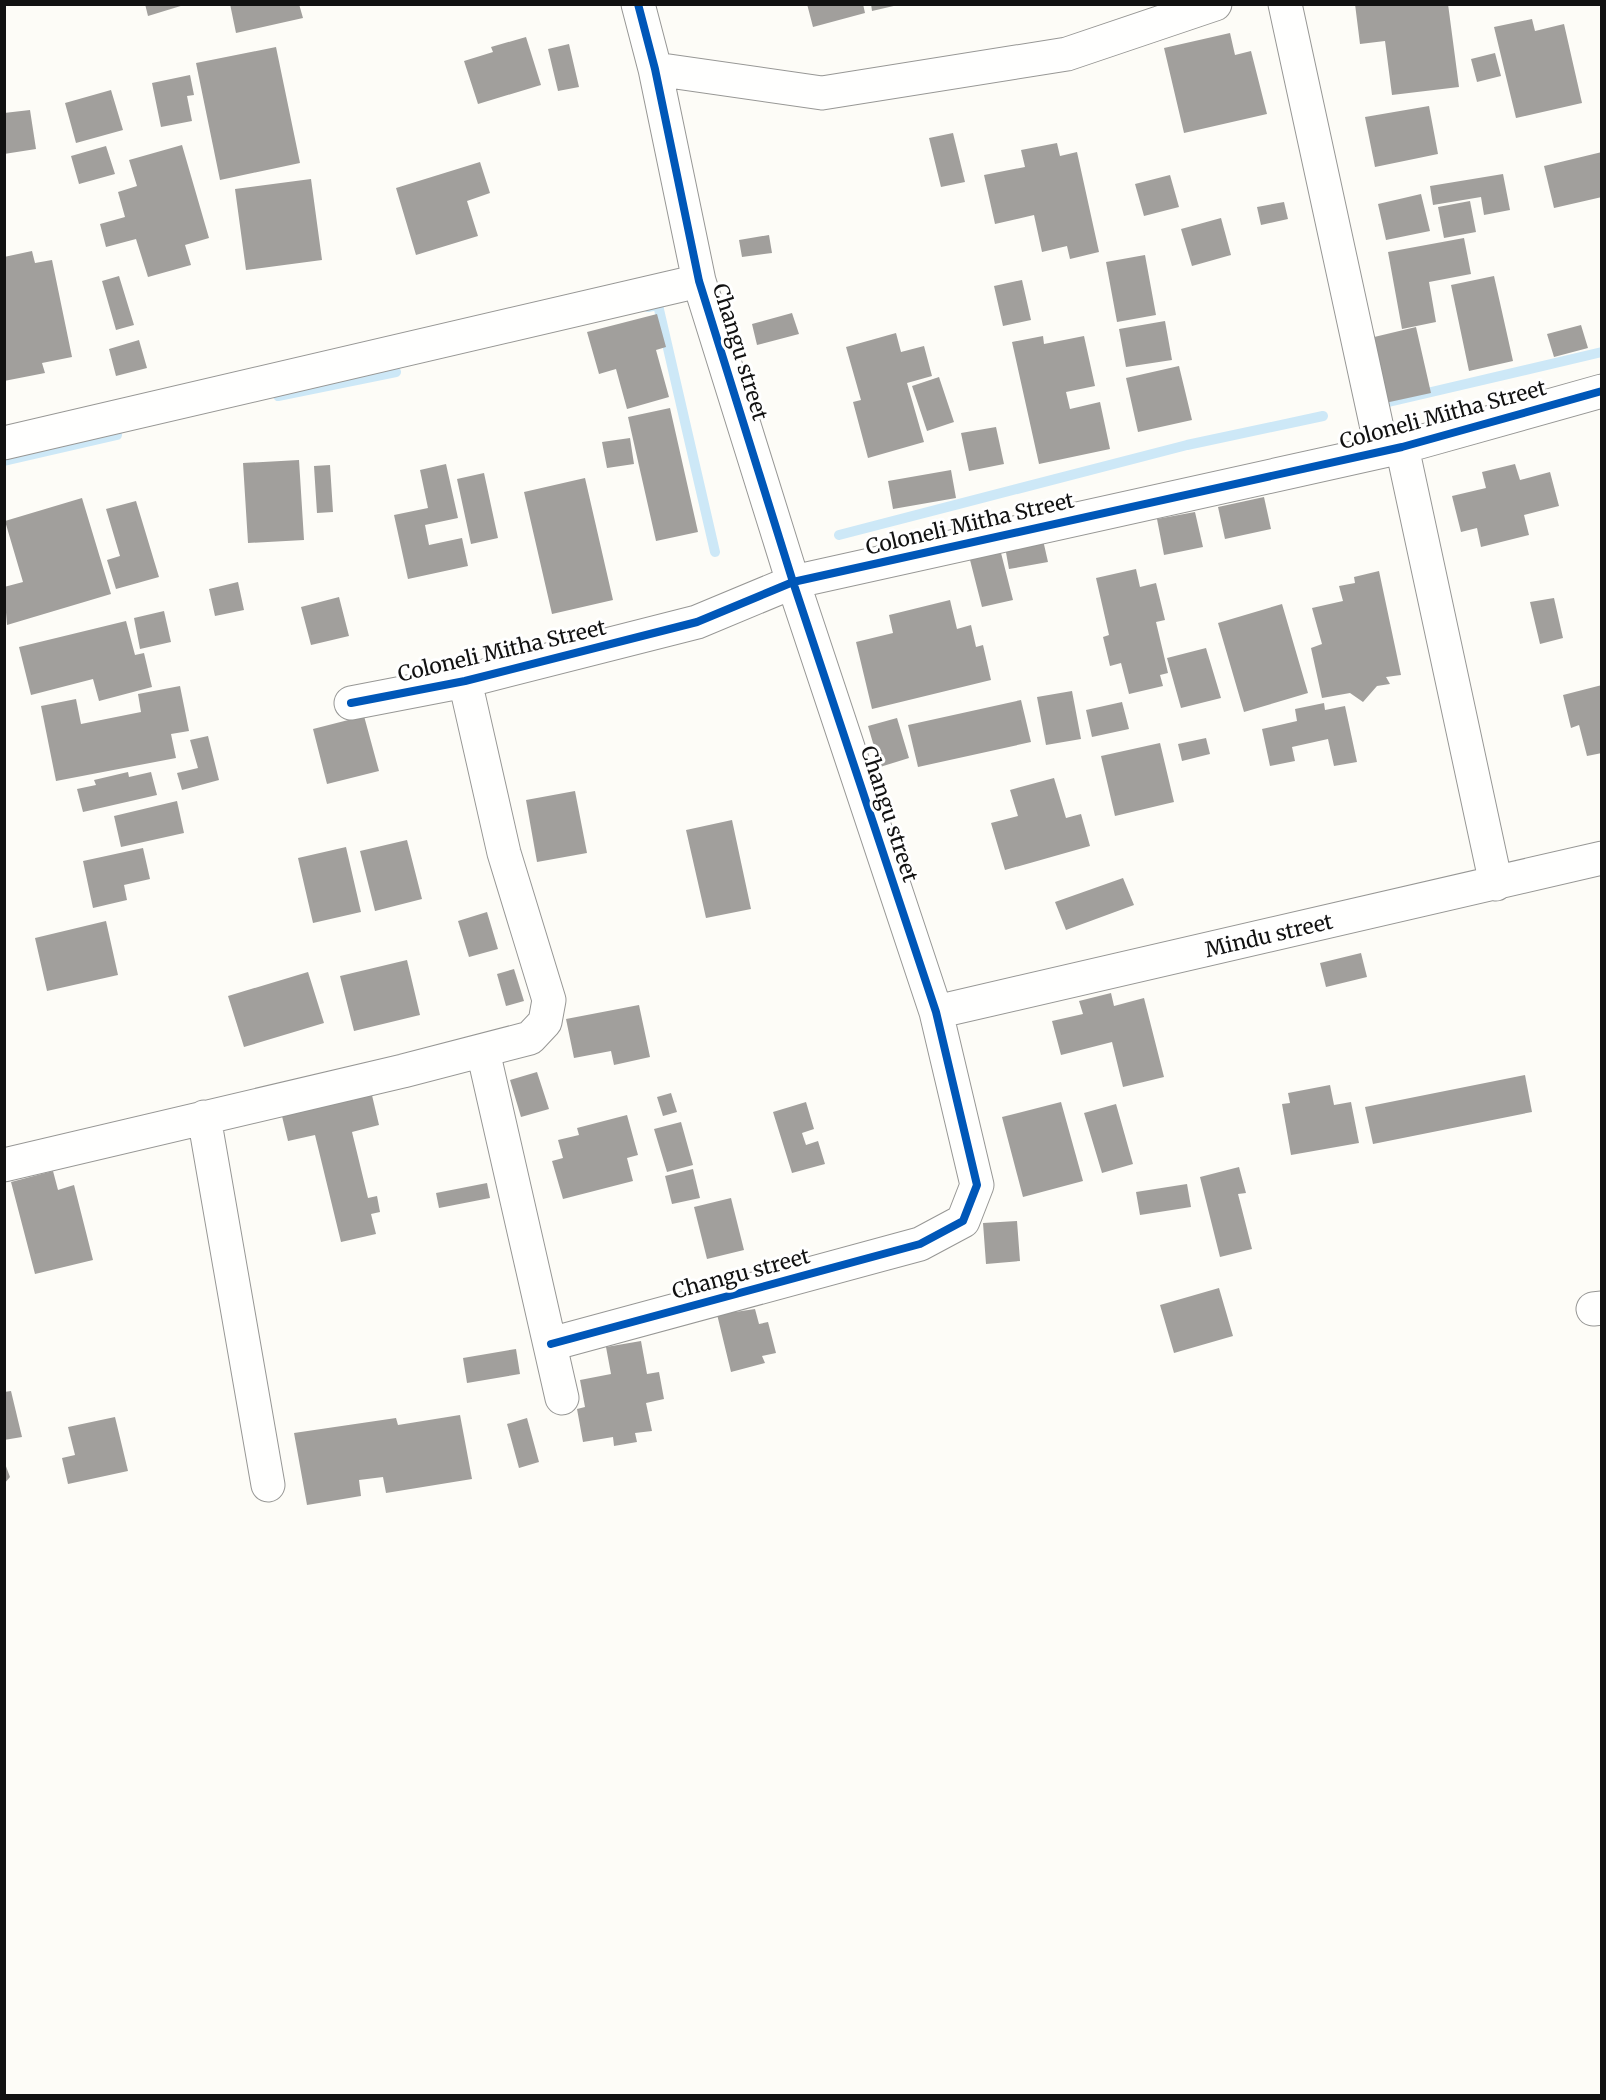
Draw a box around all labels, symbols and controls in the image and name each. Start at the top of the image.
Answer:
street label: Changu street [707,280,774,423]
street label: Coloneli Mitha Street [1337,374,1549,455]
street label: Coloneli Mitha Street [863,486,1077,561]
street label: Coloneli Mitha Street [395,613,609,688]
street label: Changu street [855,742,924,885]
street label: Mindu street [1202,908,1335,963]
street label: Changu street [669,1242,813,1305]

